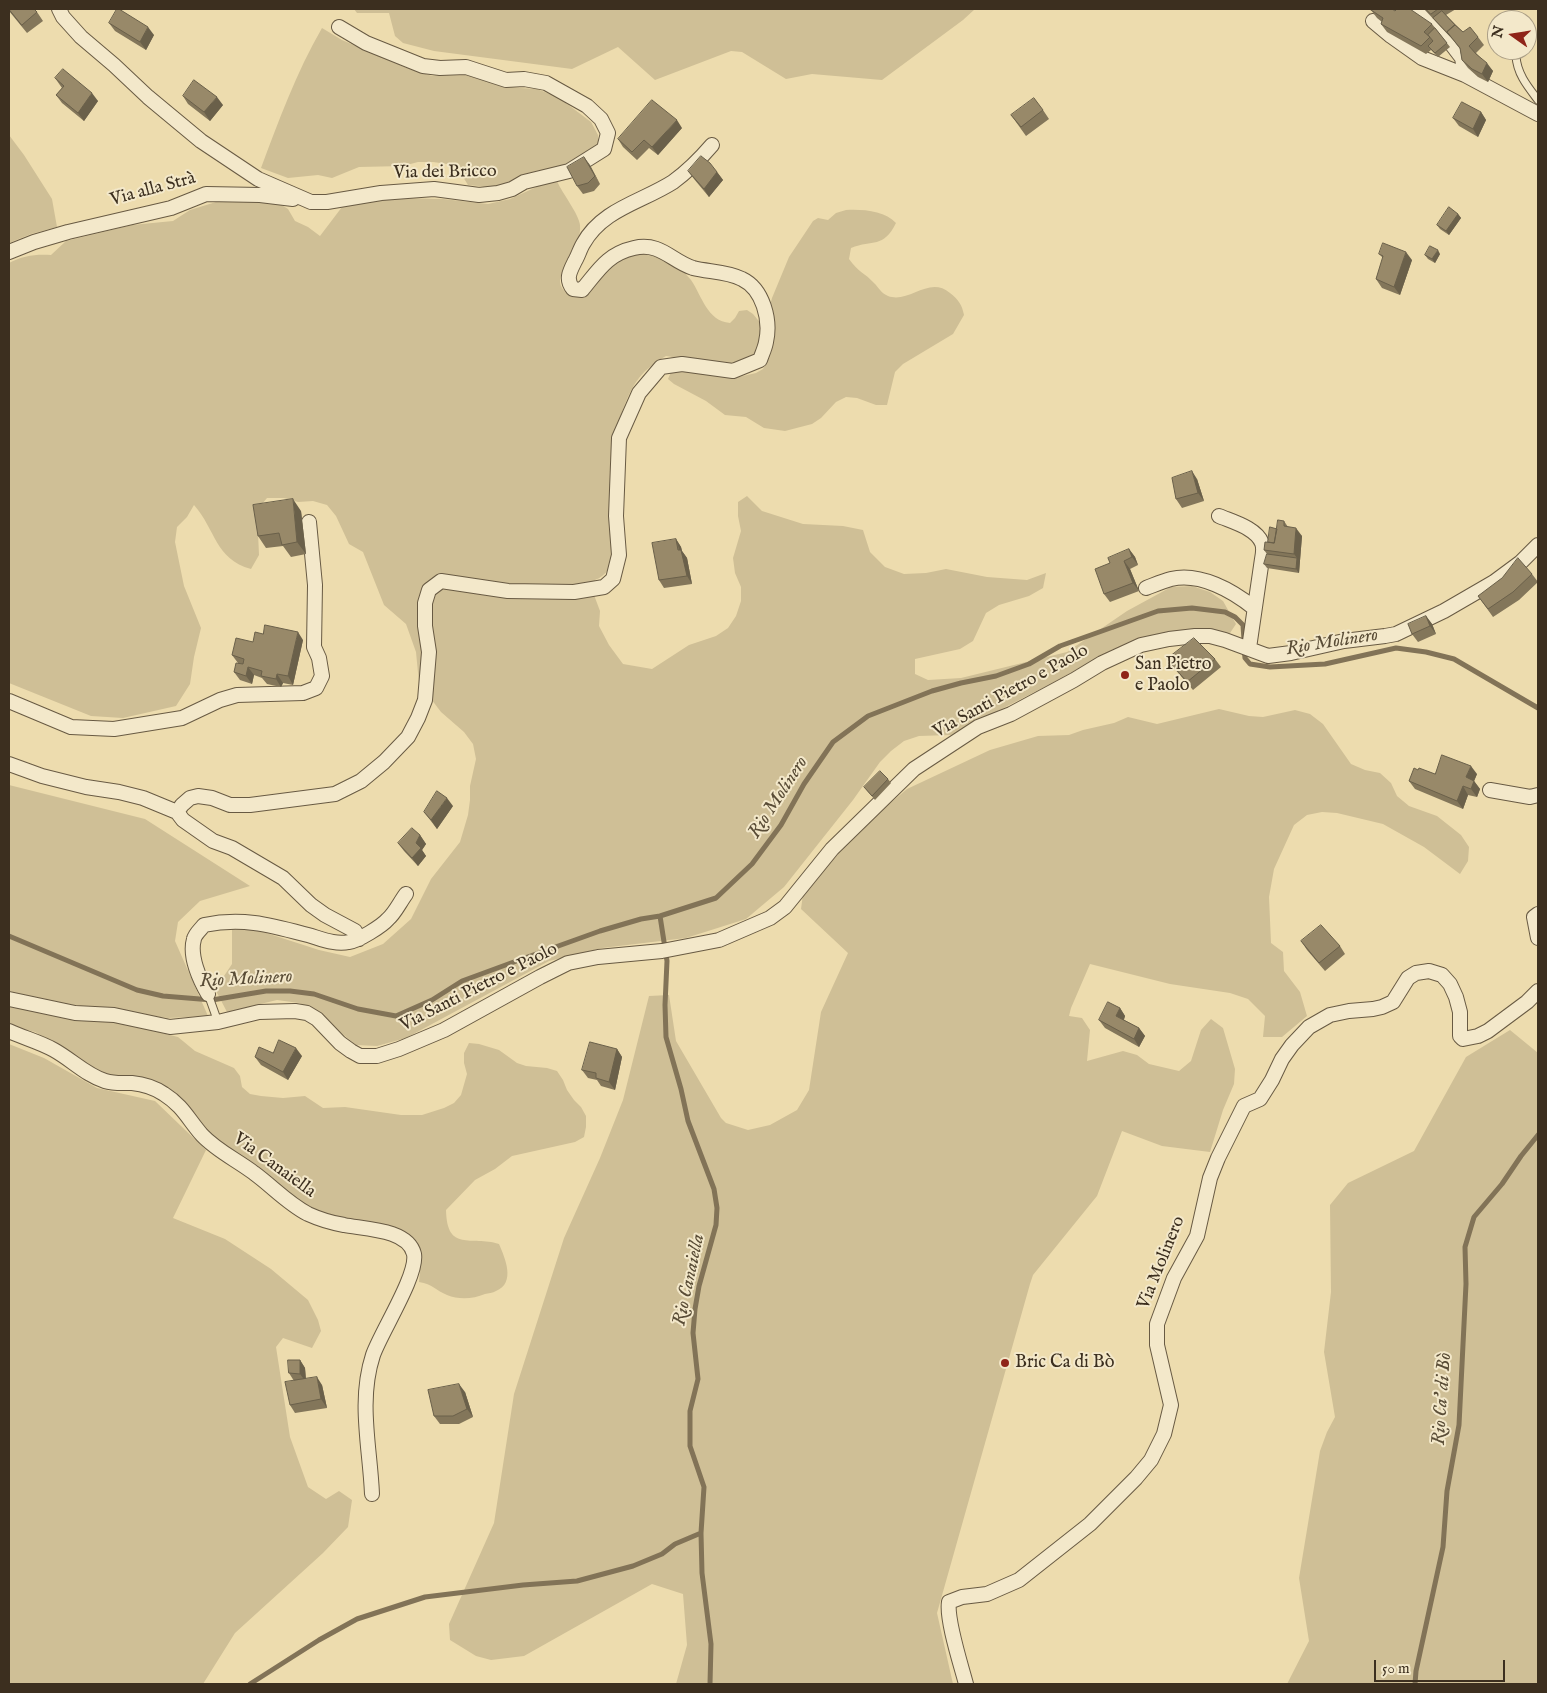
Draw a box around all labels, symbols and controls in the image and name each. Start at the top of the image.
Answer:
north arrow [1487,10,1537,60]
text: N [1488,24,1508,40]
street label: Via dei Bricco [393,161,497,185]
street label: Via alla Strà [108,168,198,212]
water label: Rio Molinero [1284,624,1380,662]
street label: Via Santi Pietro e Paolo [930,640,1092,744]
place label: San Pietro e Paolo [1135,654,1211,696]
marker: San Pietro e Paolo [1119,669,1131,681]
water label: Rio Molinero [744,753,814,843]
street label: Via Santi Pietro e Paolo [397,939,561,1037]
water label: Rio Molinero [199,966,293,994]
street label: Via Canaiella [228,1129,320,1203]
street label: Via Molinero [1134,1213,1190,1313]
water label: Rio Canaiella [669,1232,711,1328]
place label: Bric Ca di Bò [1015,1352,1114,1374]
water label: Rio Ca' di Bò [1428,1352,1458,1446]
marker: Bric Ca di Bò [999,1357,1011,1369]
scale bar [1377,1650,1508,1682]
text: 50 m [1382,1659,1410,1678]

